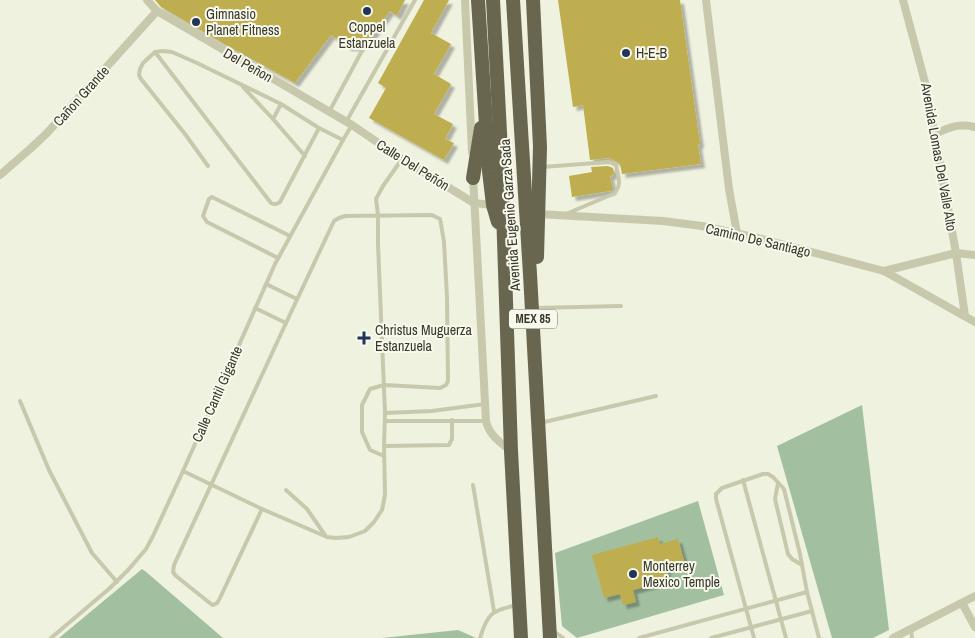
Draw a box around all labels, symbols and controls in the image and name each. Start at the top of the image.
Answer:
place label: Gimnasio Planet Fitness [206,5,280,39]
marker: Coppel Estanzuela [361,5,373,17]
marker: Gimnasio Planet Fitness [190,16,202,28]
place label: Coppel Estanzuela [339,18,396,52]
street label: Del Peñon [220,44,276,86]
place label: H-E-B [636,44,668,62]
marker: H-E-B [620,47,632,59]
street label: Cañon Grande [49,62,113,130]
street label: Avenida Lomas Del Valle Alto [917,80,961,233]
street label: Calle Del Peñón [373,135,453,195]
street label: Avenida Eugenio Garza Sada [496,138,524,293]
street label: Camino De Santiago [704,219,812,261]
road number: MEX 85 [509,310,557,328]
place label: Christus Muguerza Estanzuela [375,321,473,355]
marker: Christus Muguerza Estanzuela [357,331,371,345]
street label: Calle Cantil Gigante [188,343,246,445]
place label: Monterrey Mexico Temple [643,557,720,591]
marker: Monterrey Mexico Temple [627,568,639,580]

